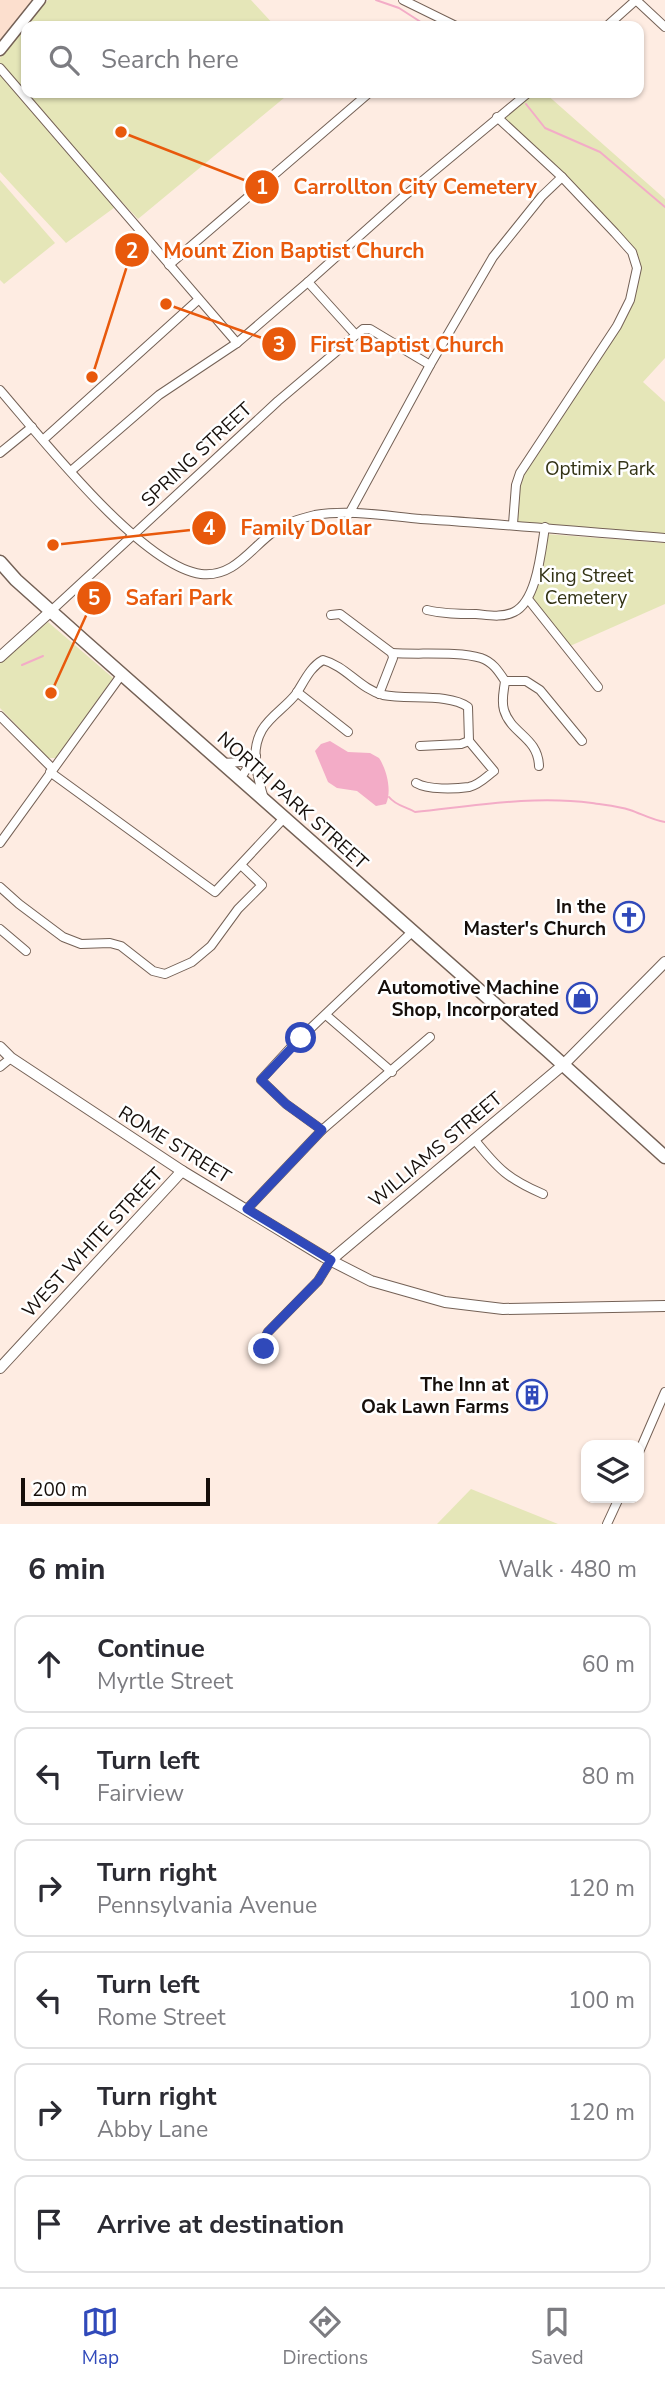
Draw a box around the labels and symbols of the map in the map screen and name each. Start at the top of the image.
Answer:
callout: Carrollton City Cemetery [244,166,550,208]
text: 1 [256,173,268,201]
text: Carrollton City Cemetery [293,173,538,201]
callout: Mount Zion Baptist Church [114,229,439,271]
text: 2 [126,237,138,265]
text: Mount Zion Baptist Church [163,237,425,265]
callout: First Baptist Church [261,323,518,365]
text: 3 [273,331,285,359]
text: First Baptist Church [310,331,504,359]
street label: SPRING STREET [136,396,258,513]
park label: Optimix Park [545,456,656,482]
callout: Family Dollar [191,507,385,549]
text: 4 [203,514,216,542]
text: Family Dollar [241,514,372,542]
park label: King Street Cemetery [539,563,634,611]
callout: Safari Park [76,577,246,619]
text: 5 [88,584,100,612]
text: Safari Park [125,584,233,612]
street label: NORTH PARK STREET [211,726,374,876]
place label: In the Master's Church [464,894,606,942]
church icon: In the Master's Church [612,900,646,934]
place label: Automotive Machine Shop, Incorporated [378,975,559,1023]
shop icon: Automotive Machine Shop, Incorporated [565,981,599,1015]
route start [285,1022,316,1053]
street label: WILLIAMS STREET [363,1086,508,1213]
street label: ROME STREET [113,1100,236,1190]
street label: WEST WHITE STREET [16,1162,169,1323]
route end [248,1333,279,1364]
place label: The Inn at Oak Lawn Farms [361,1372,510,1420]
building icon: The Inn at Oak Lawn Farms [515,1378,549,1412]
scale bar [21,1475,210,1507]

